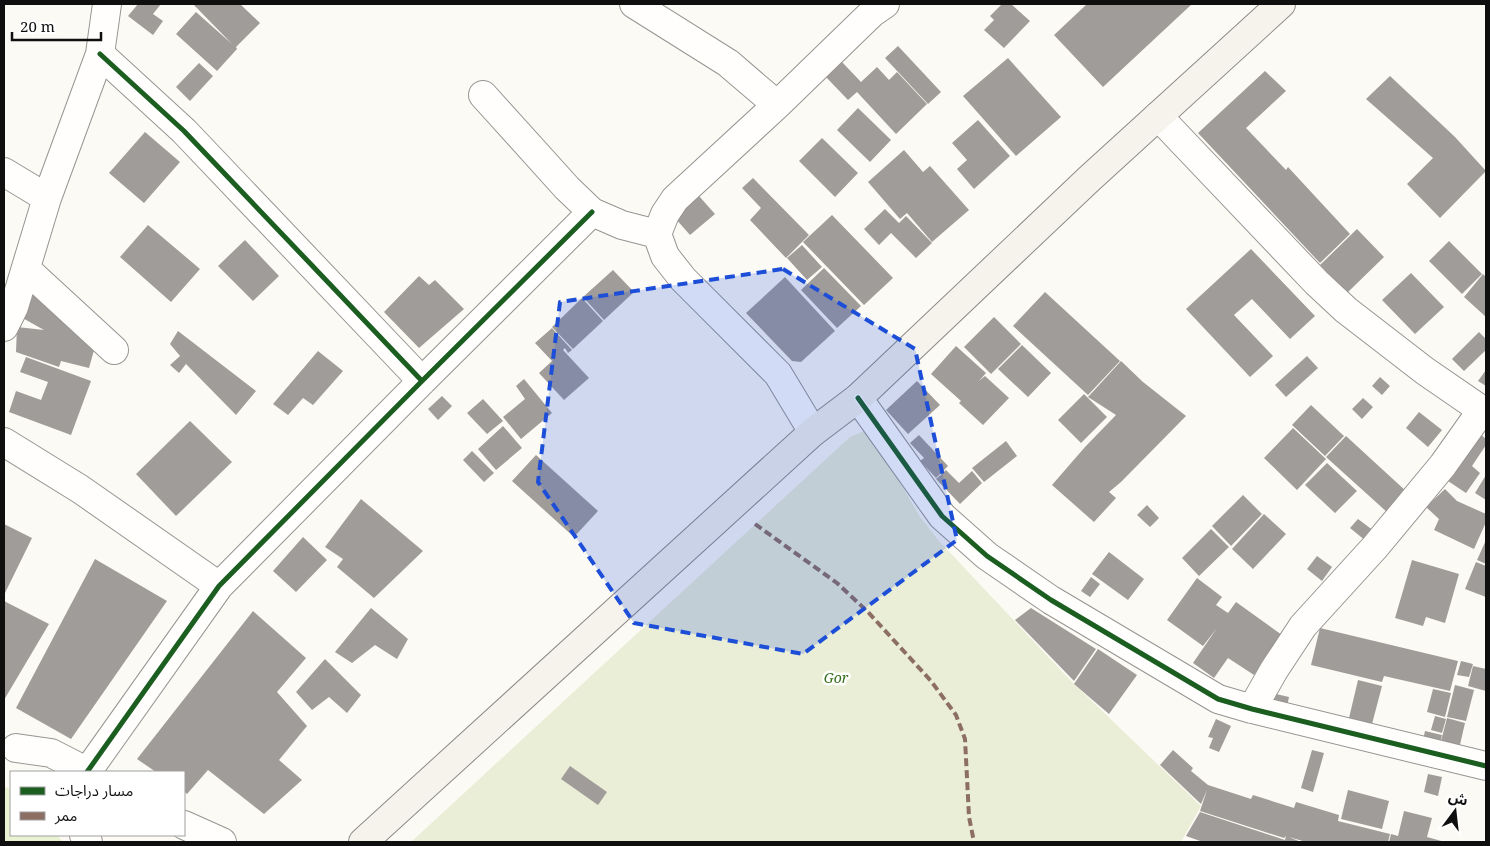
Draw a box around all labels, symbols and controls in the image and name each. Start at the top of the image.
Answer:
scale bar [12,10,101,42]
text: 20 m [20,16,55,36]
park label: Gor [824,668,849,687]
legend [10,771,185,836]
text: مسار دراجات [55,780,133,800]
north arrow [1430,786,1480,836]
text: ش [1447,786,1470,810]
text: ممر [54,805,78,825]

